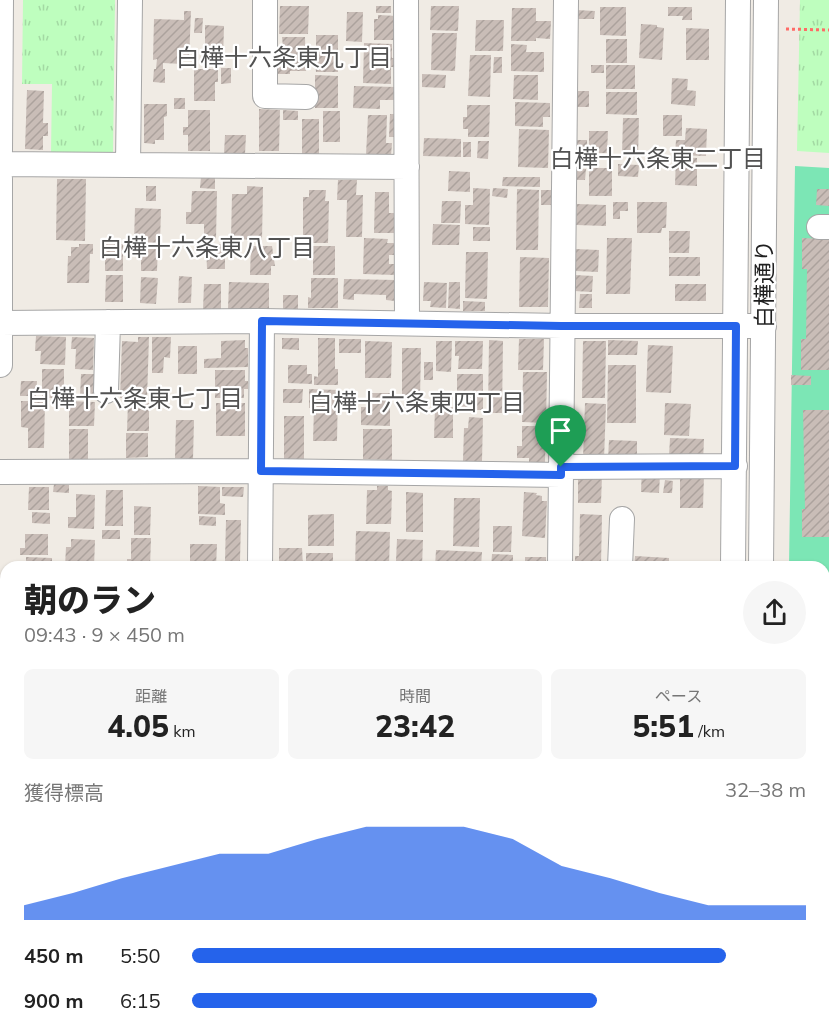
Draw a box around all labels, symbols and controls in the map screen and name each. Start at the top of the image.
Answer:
district label: 白樺十六条東九丁目 [176,42,392,72]
district label: 白樺十六条東二丁目 [550,143,766,173]
district label: 白樺十六条東八丁目 [99,232,315,262]
street label: 白樺通り [750,240,778,328]
district label: 白樺十六条東七丁目 [27,383,243,413]
district label: 白樺十六条東四丁目 [309,387,525,417]
pin [535,405,586,467]
icon: arrive [544,414,577,447]
text: 朝のラン [24,579,156,620]
button: share [743,581,806,644]
text: 09:43 · 9 × 450 m [24,622,185,647]
text: 距離 [135,686,167,706]
text: 時間 [399,686,431,706]
text: ペース [655,686,702,706]
text: 4.05 [107,707,169,745]
text: 23:42 [375,707,455,745]
text: 5:51 [632,707,694,745]
text: km [169,721,195,741]
text: /km [694,721,725,741]
text: 32–38 m [725,777,806,802]
text: 獲得標高 [24,780,104,805]
text: 450 m [24,943,83,968]
text: 5:50 [120,943,161,968]
text: 900 m [24,988,83,1013]
text: 6:15 [120,988,161,1013]

